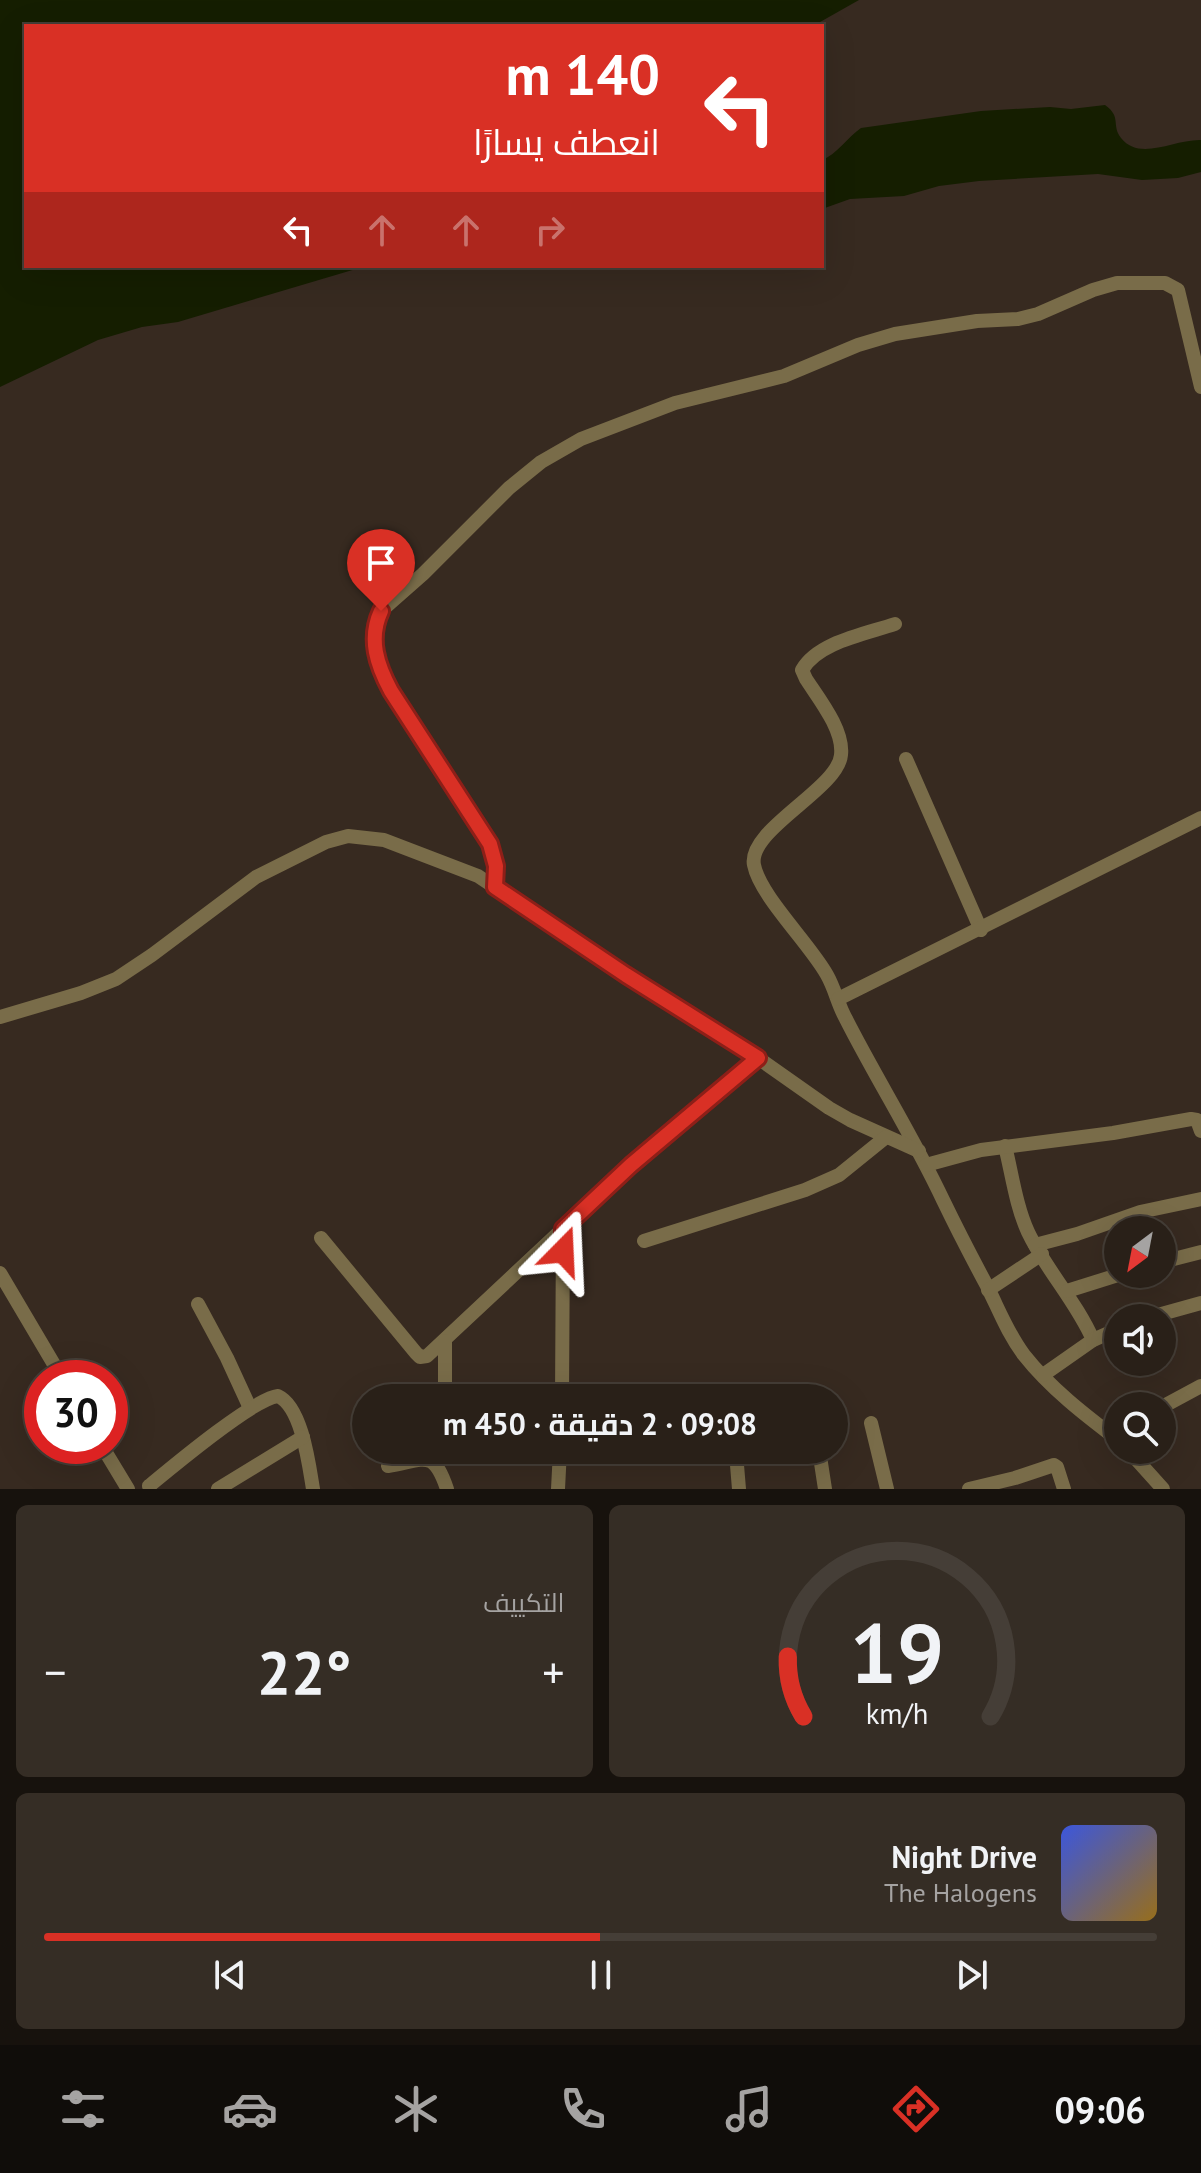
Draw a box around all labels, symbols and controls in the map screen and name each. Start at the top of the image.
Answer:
text: 140 m [505,38,660,110]
icon: left [688,56,792,160]
text: انعطف يسارًا [473,118,660,165]
icon: left [276,208,320,252]
icon: ahead [360,208,404,252]
icon: ahead [444,208,488,252]
icon: right [528,208,572,252]
pin [347,529,415,611]
icon: arrive [359,541,403,585]
position arrow [521,1209,605,1293]
north arrow [1104,1216,1176,1288]
map controls [1104,1216,1176,1464]
button: sound [1104,1304,1176,1376]
speed limit sign: 30 [24,1360,128,1464]
button: search [1104,1392,1176,1464]
text: 09:08 · 2 دقيقة · 450 m [443,1404,757,1443]
text: التكييف [483,1586,565,1619]
text: 19 [850,1598,944,1706]
text: 22° [257,1633,351,1711]
text: − [44,1643,66,1700]
text: + [542,1643,564,1700]
text: km/h [865,1695,928,1732]
text: Night Drive [891,1837,1037,1876]
text: The Halogens [884,1876,1037,1909]
icon: previous [208,1953,252,1997]
icon: pause [579,1953,623,1997]
icon: next [950,1953,994,1997]
icon: filters [55,2081,111,2137]
icon: car [222,2081,278,2137]
icon: climate [388,2081,444,2137]
icon: phone [555,2081,611,2137]
icon: music [721,2081,777,2137]
icon: directions [888,2081,944,2137]
text: 09:06 [1054,2086,1146,2133]

